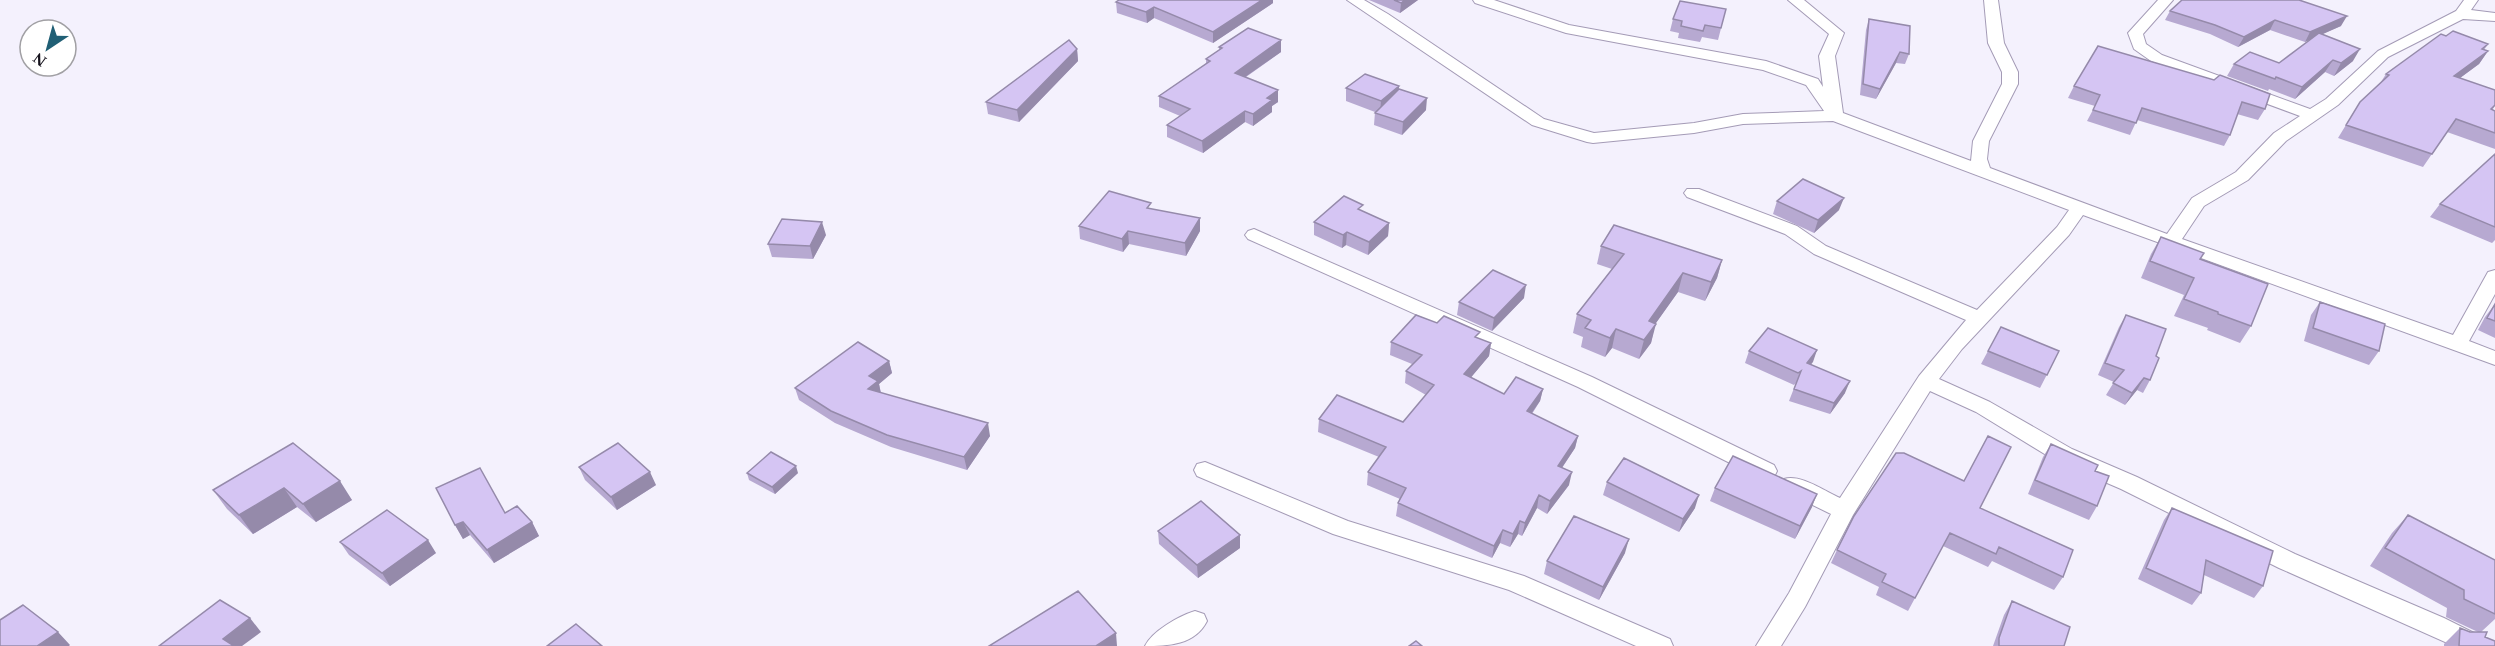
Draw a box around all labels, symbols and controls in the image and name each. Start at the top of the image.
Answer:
north arrow [18,18,78,78]
text: N [29,49,49,70]

